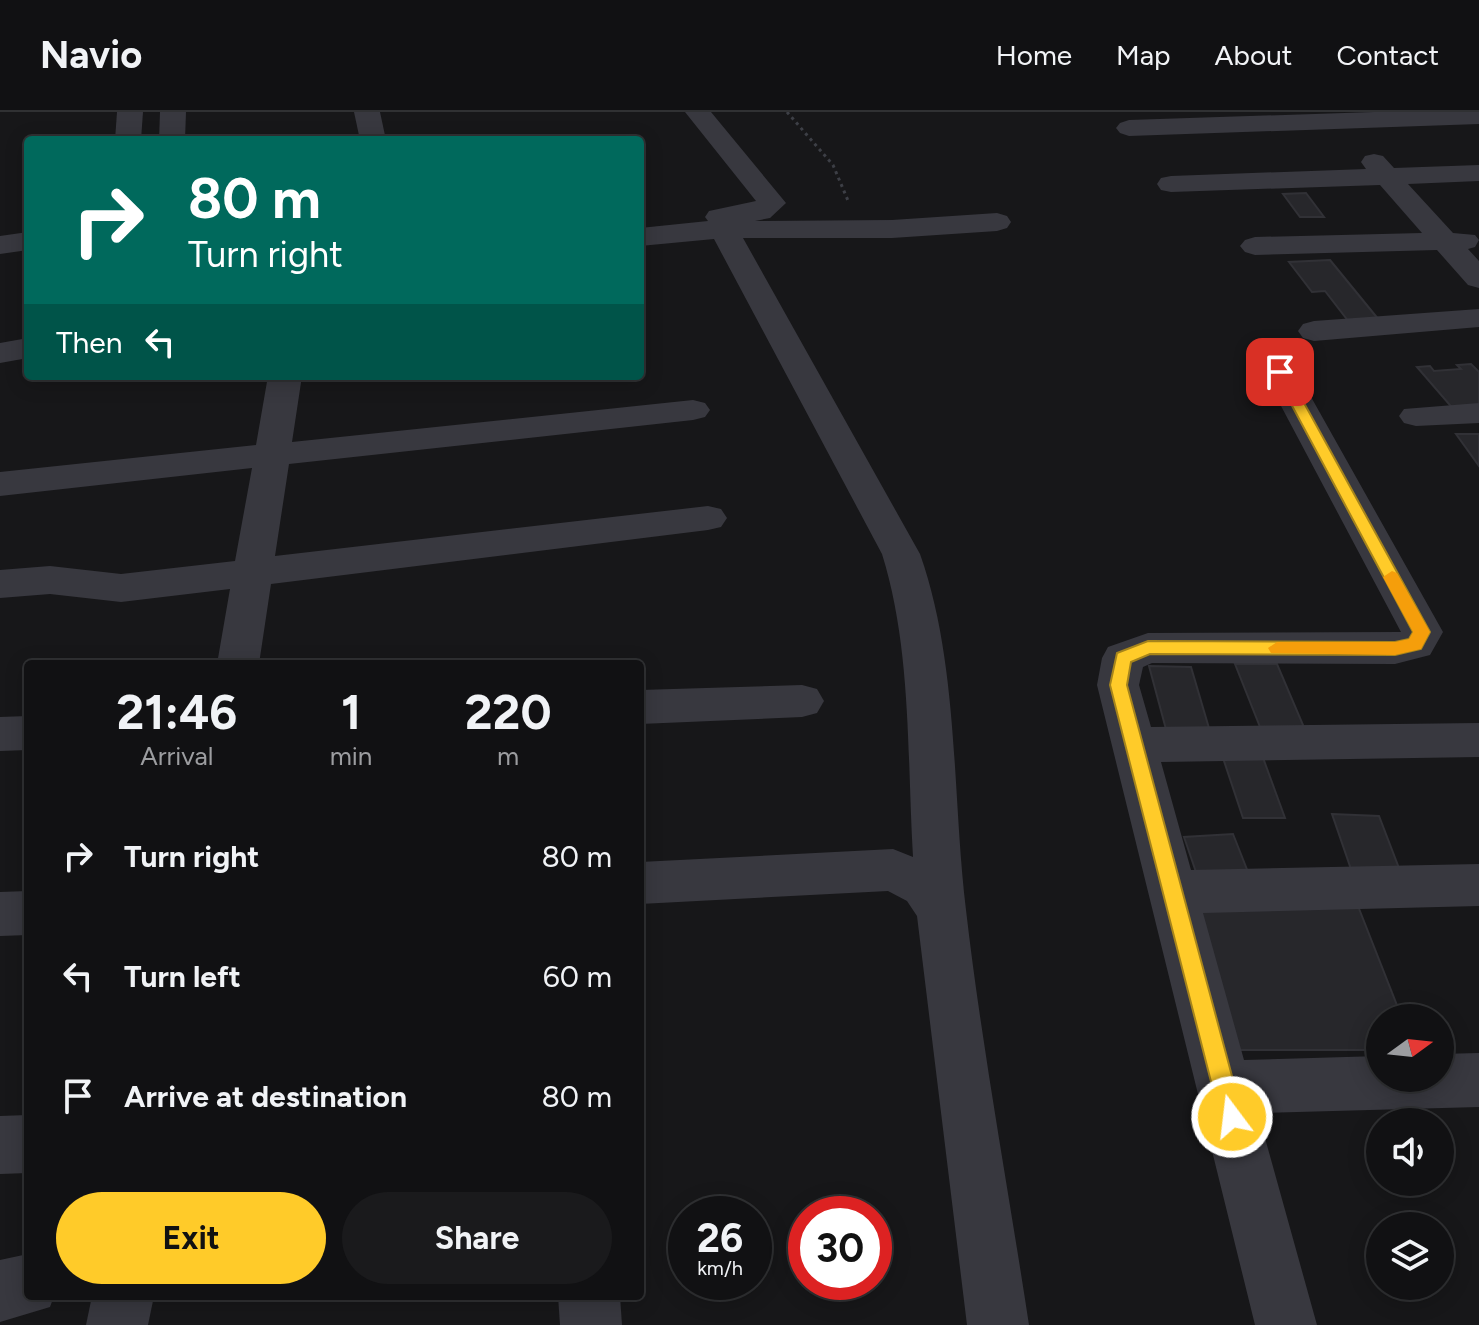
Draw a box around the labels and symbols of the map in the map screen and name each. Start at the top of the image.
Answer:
pin [1246,338,1314,406]
north arrow [1366,1004,1454,1092]
position arrow [1190,1075,1274,1159]
speed limit sign: 30 [788,1196,892,1300]

